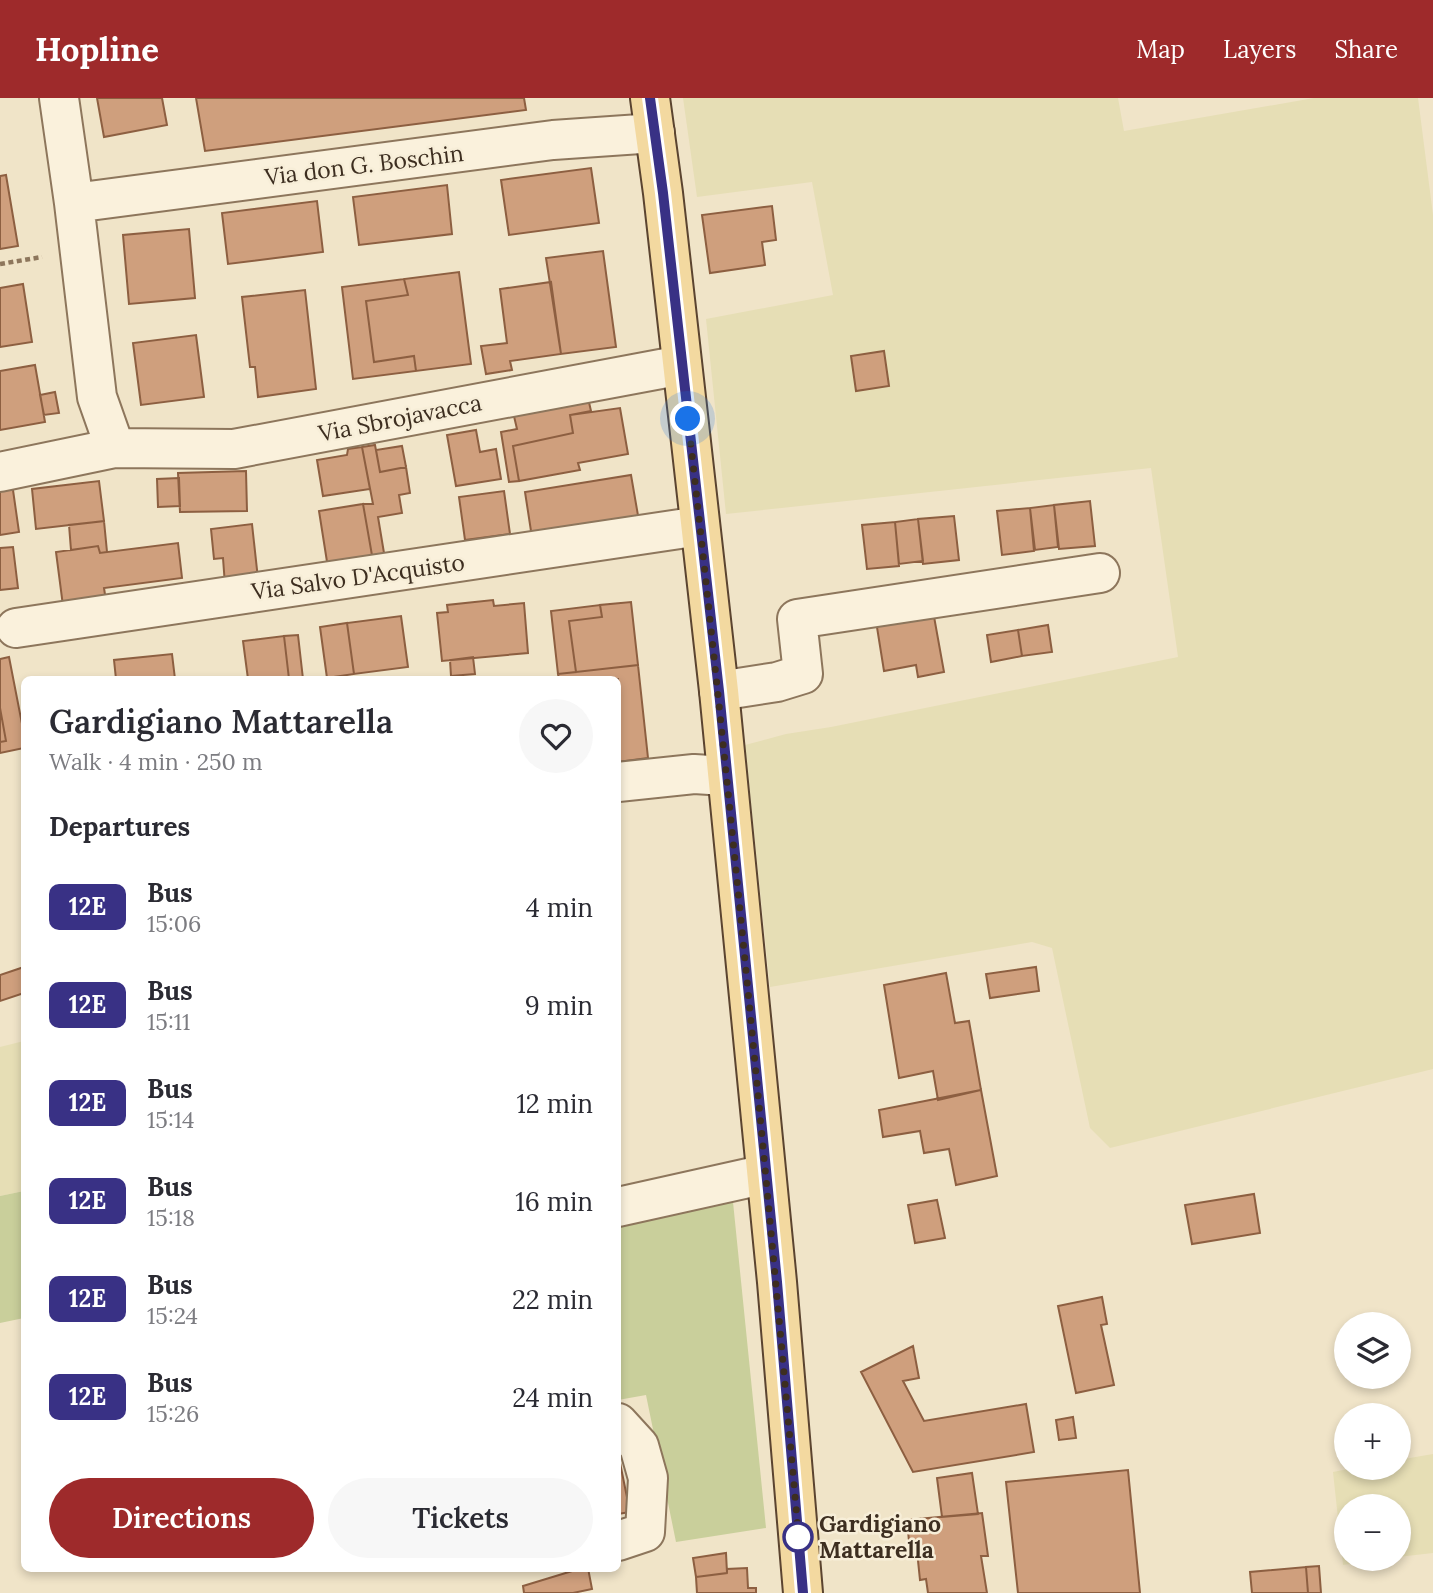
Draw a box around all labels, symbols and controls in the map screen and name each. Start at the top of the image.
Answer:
text: Hopline [35,28,159,70]
text: Map [1136,34,1185,65]
text: Layers [1223,34,1296,65]
text: Share [1334,34,1398,65]
street label: Via don G. Boschin [262,138,465,191]
street label: Via Sbrojavacca [315,387,484,448]
your location [670,401,705,436]
street label: Via Salvo D'Acquisto [249,547,466,606]
button: heart [519,699,593,773]
text: Gardigiano Mattarella [49,700,393,742]
text: Walk · 4 min · 250 m [49,747,262,776]
text: Departures [49,810,190,843]
text: Bus [147,876,193,909]
text: 12E [69,891,106,922]
text: 4 min [526,891,593,924]
text: 15:06 [147,909,201,938]
text: Bus [147,974,193,1007]
text: 12E [69,989,106,1020]
text: 9 min [525,989,593,1022]
text: 15:11 [147,1007,190,1036]
text: Bus [147,1072,193,1105]
text: 12E [69,1087,106,1118]
text: 12 min [516,1087,593,1120]
text: 15:14 [147,1105,195,1134]
text: Bus [147,1170,193,1203]
text: 12E [69,1185,106,1216]
text: 16 min [515,1185,593,1218]
text: 15:18 [147,1203,195,1232]
text: Bus [147,1268,193,1301]
text: 12E [69,1283,106,1314]
text: 22 min [512,1283,593,1316]
text: 15:24 [147,1301,198,1330]
map controls [1334,1312,1411,1571]
button: layers [1334,1312,1411,1389]
text: Bus [147,1366,193,1399]
text: 12E [69,1381,106,1412]
text: 24 min [512,1381,593,1414]
text: 15:26 [147,1399,199,1428]
button: + [1334,1403,1411,1480]
button: Directions [49,1478,314,1558]
button: Tickets [328,1478,593,1558]
button: − [1334,1494,1411,1571]
place label: Gardigiano Mattarella [819,1509,941,1564]
marker: Gardigiano Mattarella [783,1522,813,1552]

